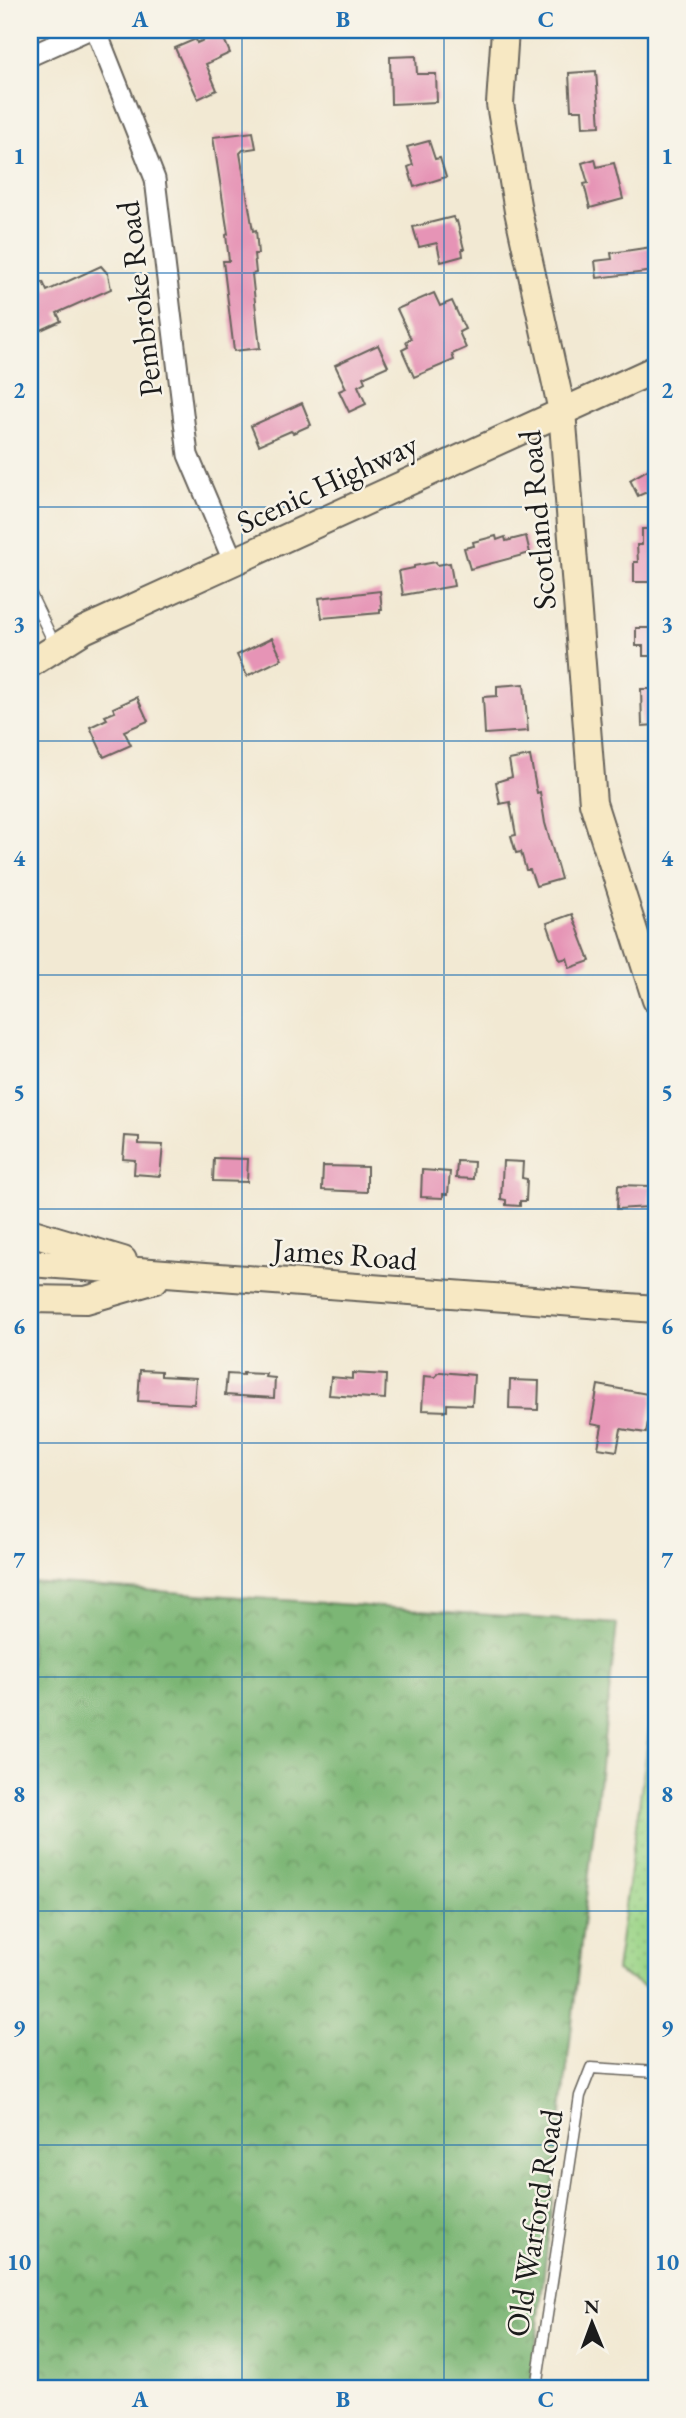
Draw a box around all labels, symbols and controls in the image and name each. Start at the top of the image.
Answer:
text: A [131,4,149,34]
text: B [336,4,350,34]
text: C [538,4,554,34]
text: 1 [13,141,25,171]
text: 1 [661,141,673,171]
street label: Pembroke Road [106,198,172,399]
text: 2 [13,375,25,405]
text: 2 [661,375,673,405]
street label: Scenic Highway [230,422,425,543]
street label: Scotland Road [508,428,566,612]
text: 3 [13,609,25,639]
text: 3 [661,609,673,639]
text: 4 [13,843,26,873]
text: 4 [661,843,674,873]
text: 5 [13,1077,25,1107]
text: 5 [661,1077,673,1107]
street label: James Road [268,1228,419,1280]
text: 6 [13,1311,25,1341]
text: 6 [661,1311,673,1341]
text: 7 [13,1545,26,1575]
text: 7 [661,1545,674,1575]
text: 8 [13,1779,25,1809]
text: 8 [661,1779,673,1809]
text: 9 [13,2013,25,2043]
text: 9 [661,2013,673,2043]
street label: Old Warford Road [495,2105,573,2340]
text: 10 [7,2247,31,2277]
text: 10 [655,2247,679,2277]
north arrow [556,2288,626,2358]
text: N [584,2294,600,2319]
text: A [131,2384,149,2414]
text: B [336,2384,350,2414]
text: C [538,2384,554,2414]

